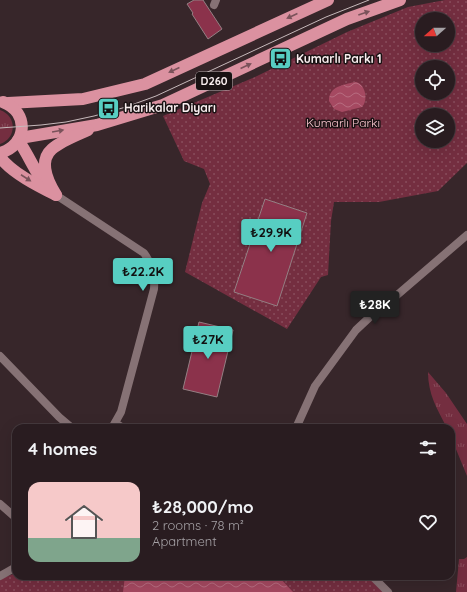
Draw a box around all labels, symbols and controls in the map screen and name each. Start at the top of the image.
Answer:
one-way arrow [359,9,371,15]
north arrow [415,12,455,52]
map controls [415,12,455,148]
one-way arrow [286,13,297,19]
bus stop icon: Kumarlı Parkı 1 [268,46,294,72]
place label: Kumarlı Parkı 1 [296,51,382,66]
button: locate [415,60,455,100]
one-way arrow [240,63,252,69]
one-way arrow [168,67,180,73]
road number: D260 [196,72,232,90]
bus stop icon: Harikalar Diyarı [96,95,122,121]
place label: Harikalar Diyarı [124,100,216,115]
button: layers [415,108,455,148]
park label: Kumarlı Parkı [306,115,380,130]
one-way arrow [52,128,64,134]
one-way arrow [21,174,31,182]
pin: ₺29.9K [238,219,304,253]
text: ₺29.9K [250,224,292,240]
pin: ₺22.2K [110,258,176,292]
text: ₺22.2K [122,263,164,279]
pin: ₺28K [351,291,399,325]
text: ₺28K [359,296,391,312]
pin: ₺27K [184,326,232,360]
text: ₺27K [192,331,224,347]
icon: filters [417,437,439,459]
text: 4 homes [28,438,97,459]
text: ₺28,000/mo [152,496,254,517]
icon: home [60,498,108,546]
icon: heart [417,511,439,533]
text: 2 rooms · 78 m² [152,517,244,533]
text: Apartment [152,533,217,549]

